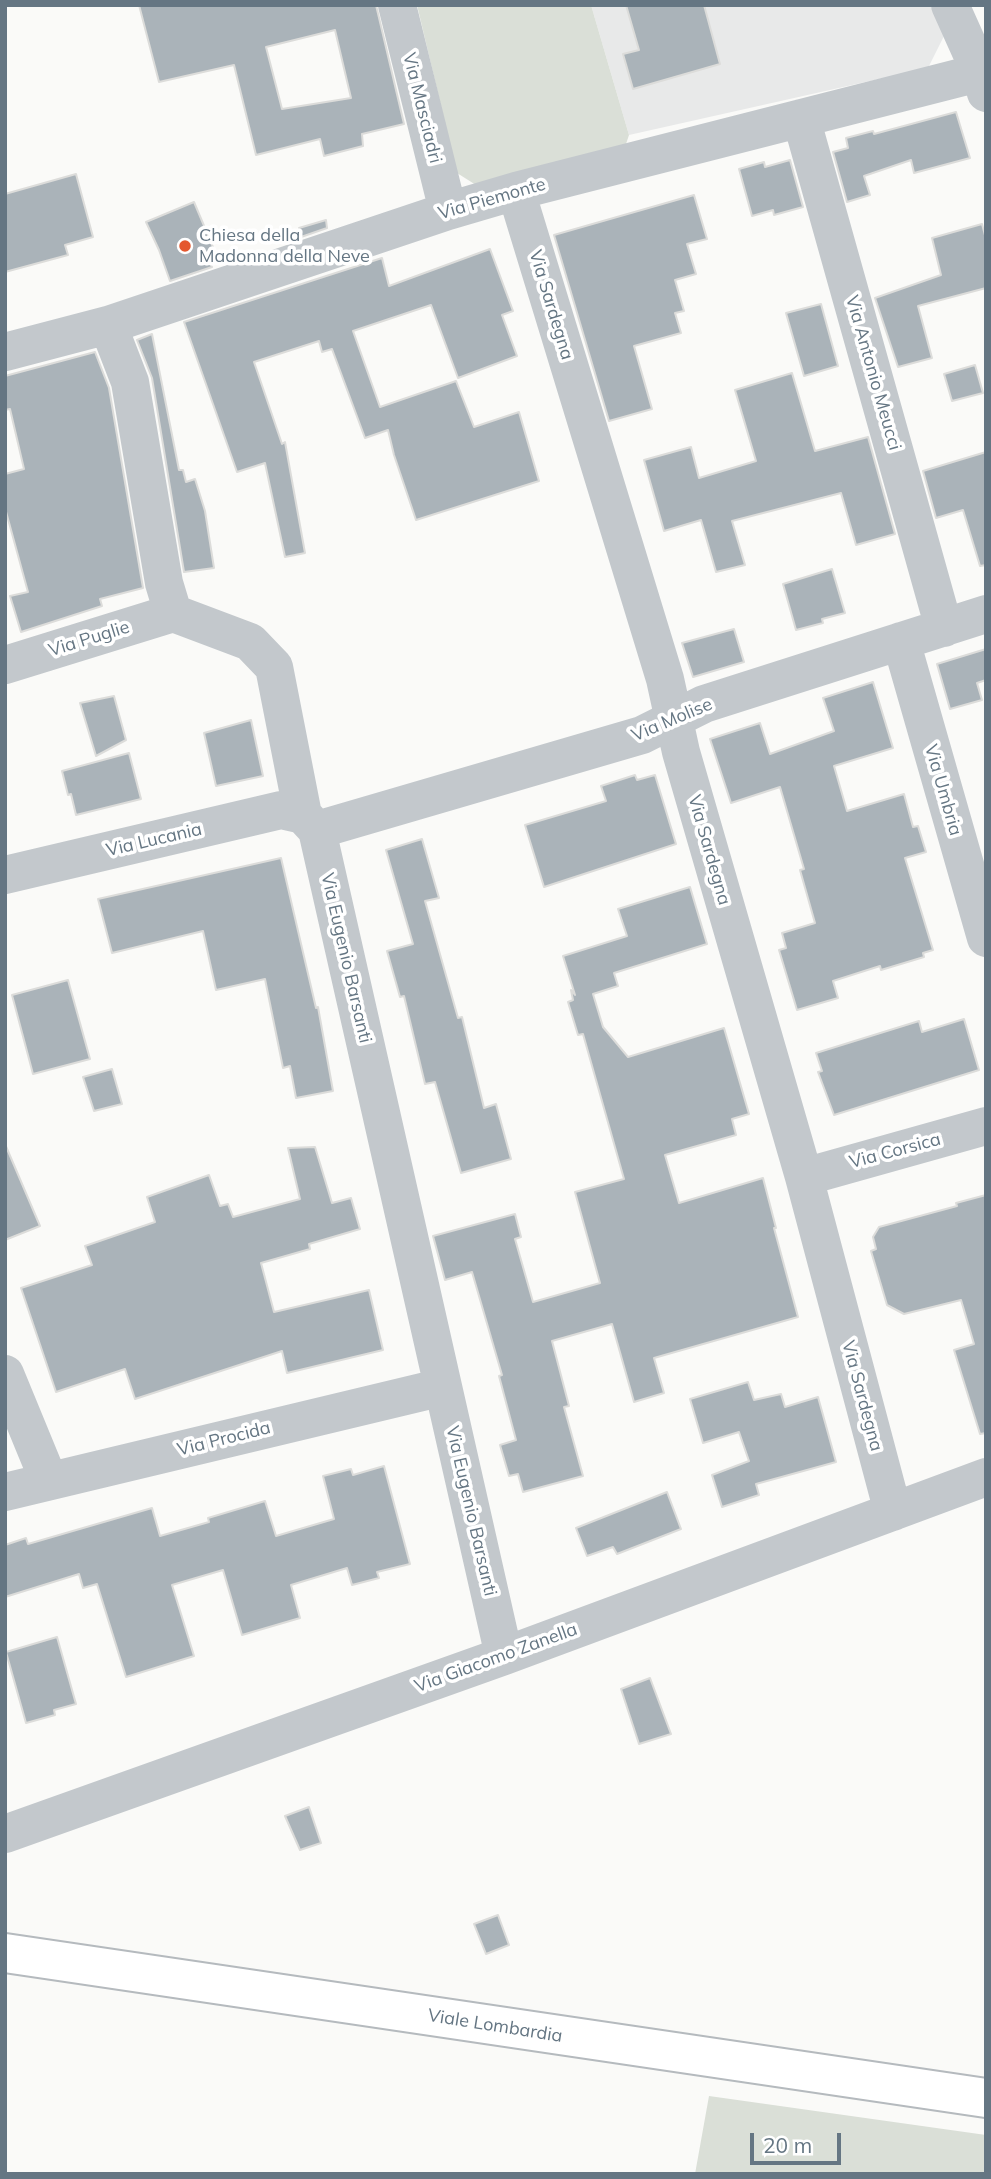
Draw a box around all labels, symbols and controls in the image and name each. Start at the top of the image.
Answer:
street label: Via Masciadri [398,51,446,165]
street label: Via Piemonte [436,173,548,225]
place label: Chiesa della Madonna della Neve [199,225,370,268]
marker: Chiesa della Madonna della Neve [177,238,193,254]
street label: Via Sardegna [524,248,578,362]
street label: Via Antonio Meucci [841,293,905,453]
street label: Via Puglie [46,616,132,662]
street label: Via Molise [628,693,716,747]
street label: Via Umbria [920,742,966,838]
street label: Via Sardegna [683,792,735,908]
street label: Via Lucania [104,818,204,862]
street label: Via Eugenio Barsanti [316,871,376,1045]
street label: Via Corsica [847,1128,943,1174]
street label: Via Sardegna [837,1338,887,1454]
street label: Via Procida [175,1417,273,1461]
street label: Via Eugenio Barsanti [441,1424,501,1598]
street label: Via Giacomo Zanella [412,1619,580,1697]
street label: Viale Lombardia [426,2005,564,2047]
scale bar [753,2120,844,2164]
text: 20 m [763,2132,812,2158]

